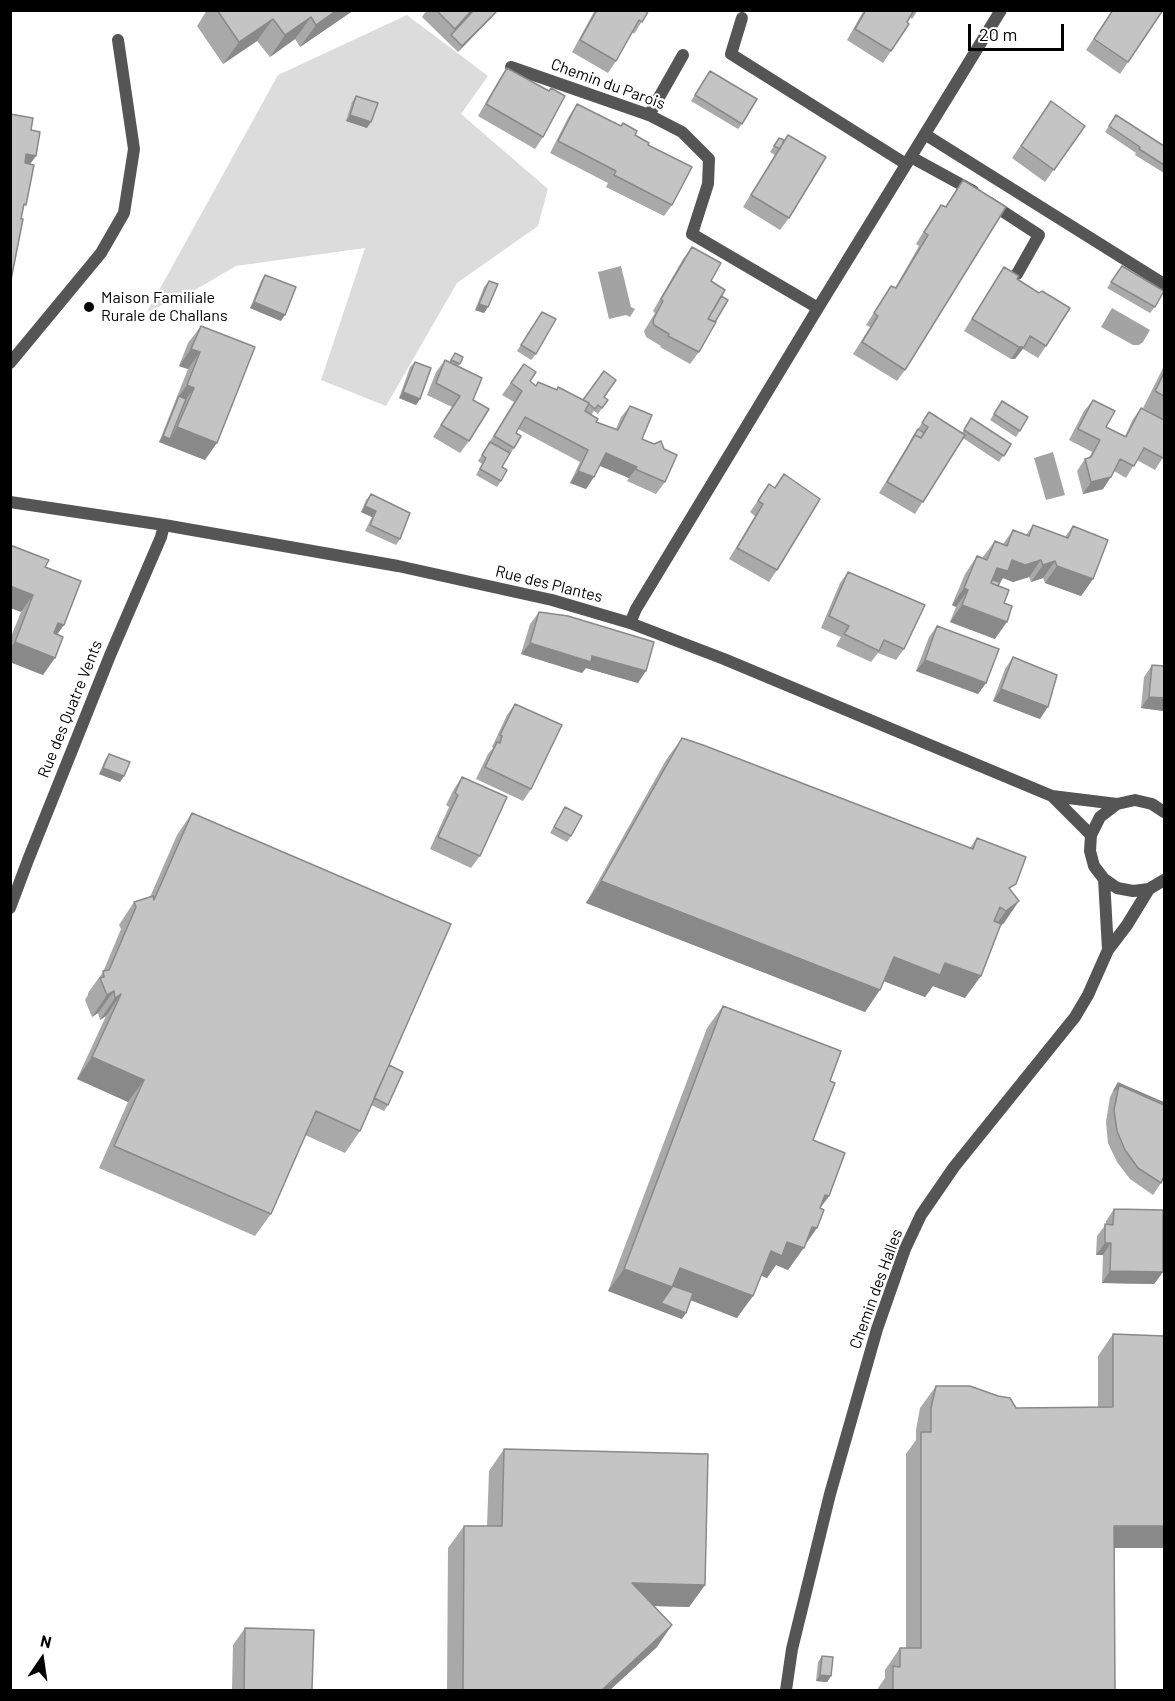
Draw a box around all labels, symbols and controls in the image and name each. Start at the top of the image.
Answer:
scale bar [971,12,1067,50]
text: 20 m [979,23,1017,45]
street label: Chemin du Parois [548,54,668,114]
place label: Maison Familiale Rurale de Challans [101,288,228,326]
marker: Maison Familiale Rurale de Challans [82,300,96,314]
street label: Rue des Plantes [493,561,605,607]
street label: Rue des Quatre Vents [34,637,106,781]
street label: Chemin des Halles [845,1227,907,1351]
north arrow [12,1629,72,1689]
text: N [39,1631,53,1651]

